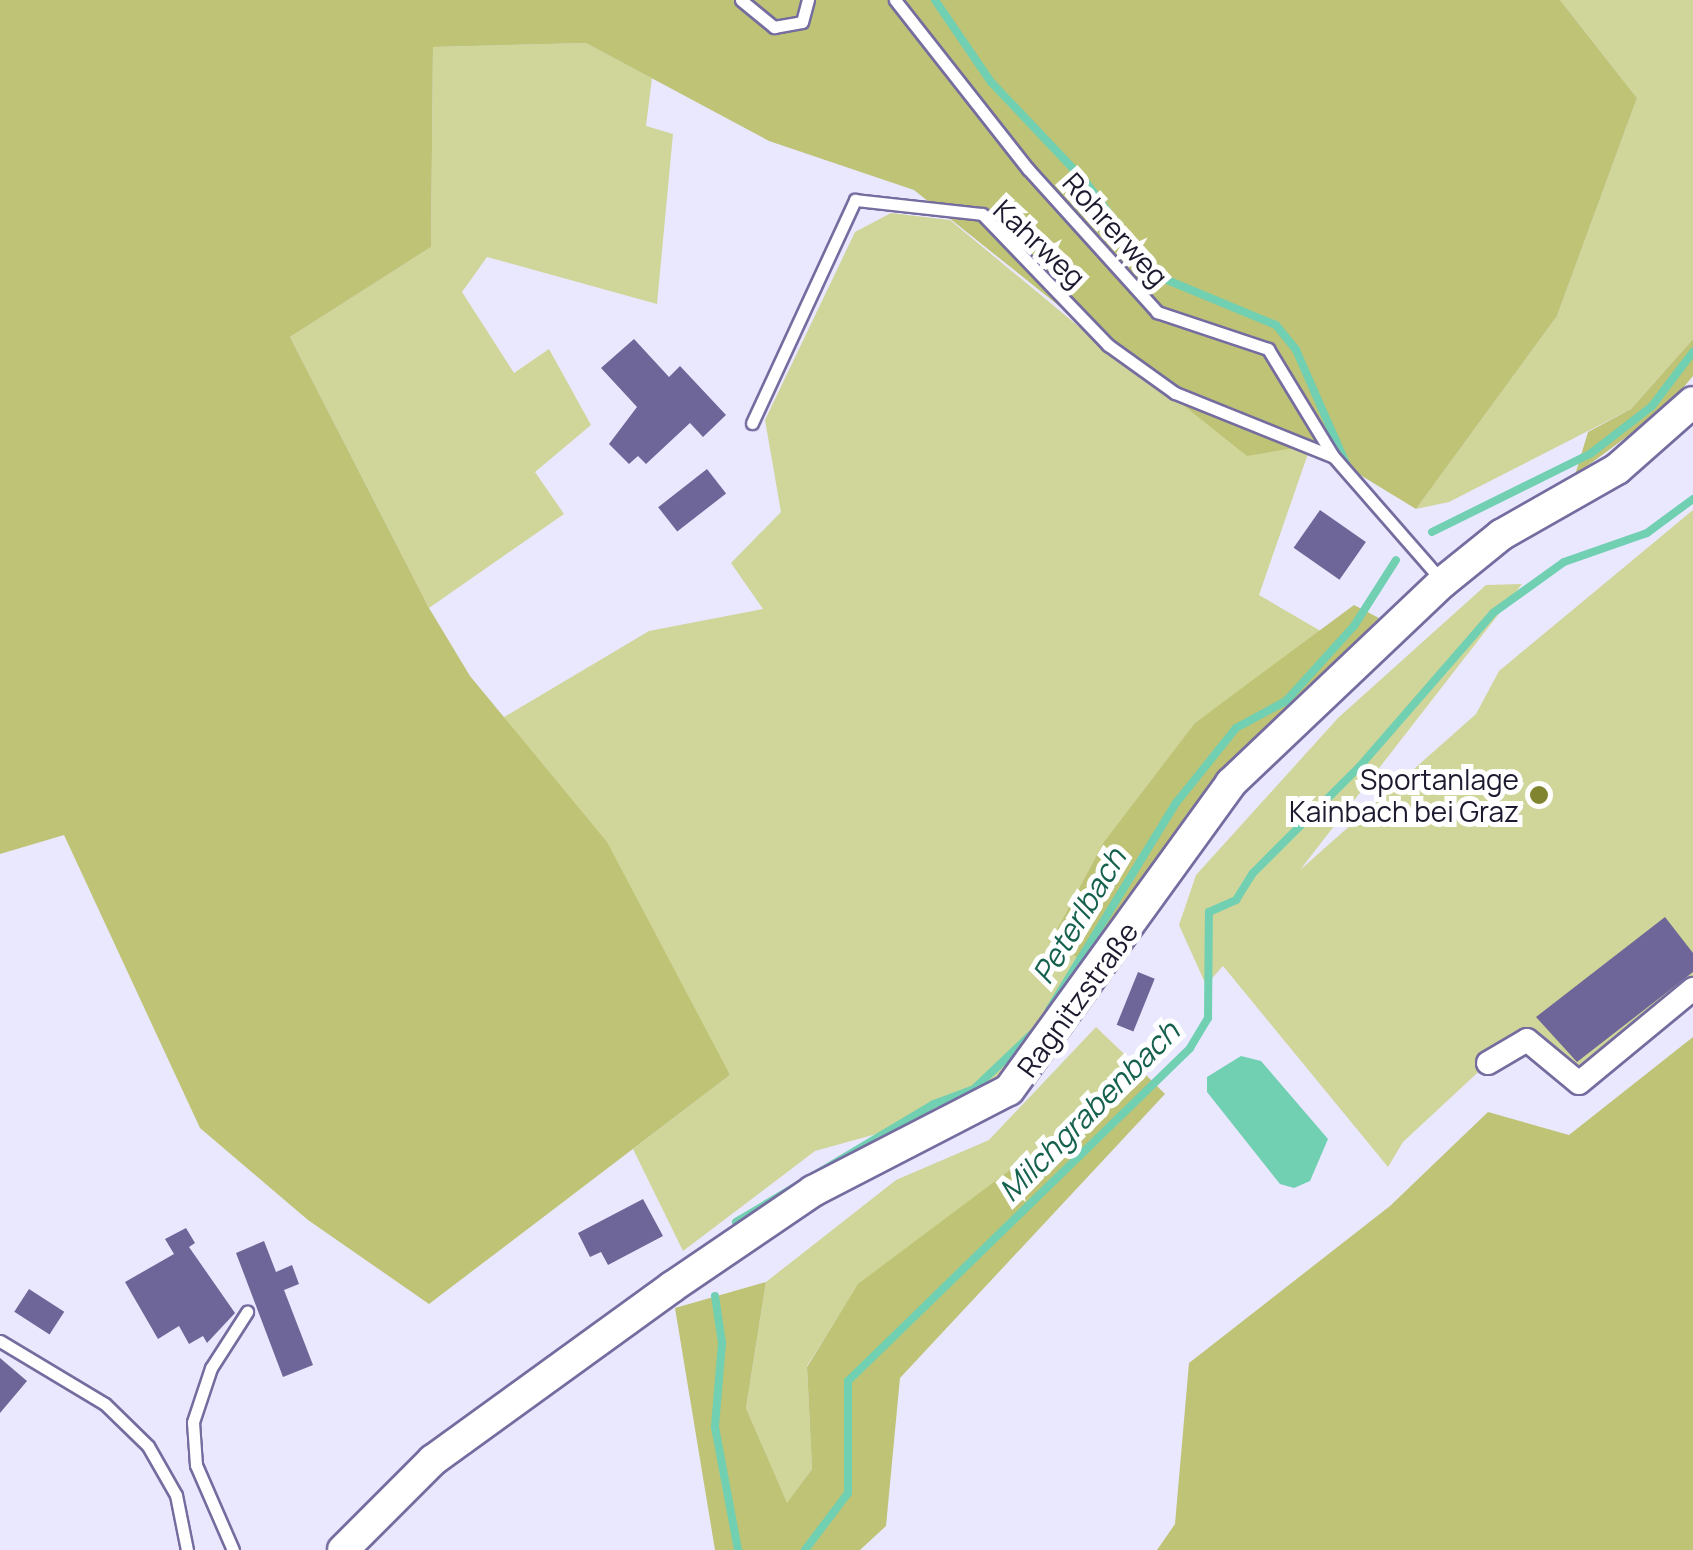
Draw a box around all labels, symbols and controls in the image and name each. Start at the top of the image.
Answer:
street label: Rohrerweg [1056,165,1176,293]
street label: Kahrweg [987,192,1093,294]
place label: Sportanlage Kainbach bei Graz [1289,762,1519,828]
marker: Sportanlage Kainbach bei Graz [1528,784,1550,806]
water label: Peterlbach [1025,842,1133,990]
street label: Ragnitzstraße [1010,915,1144,1083]
water label: Milchgrabenbach [991,1013,1187,1209]

